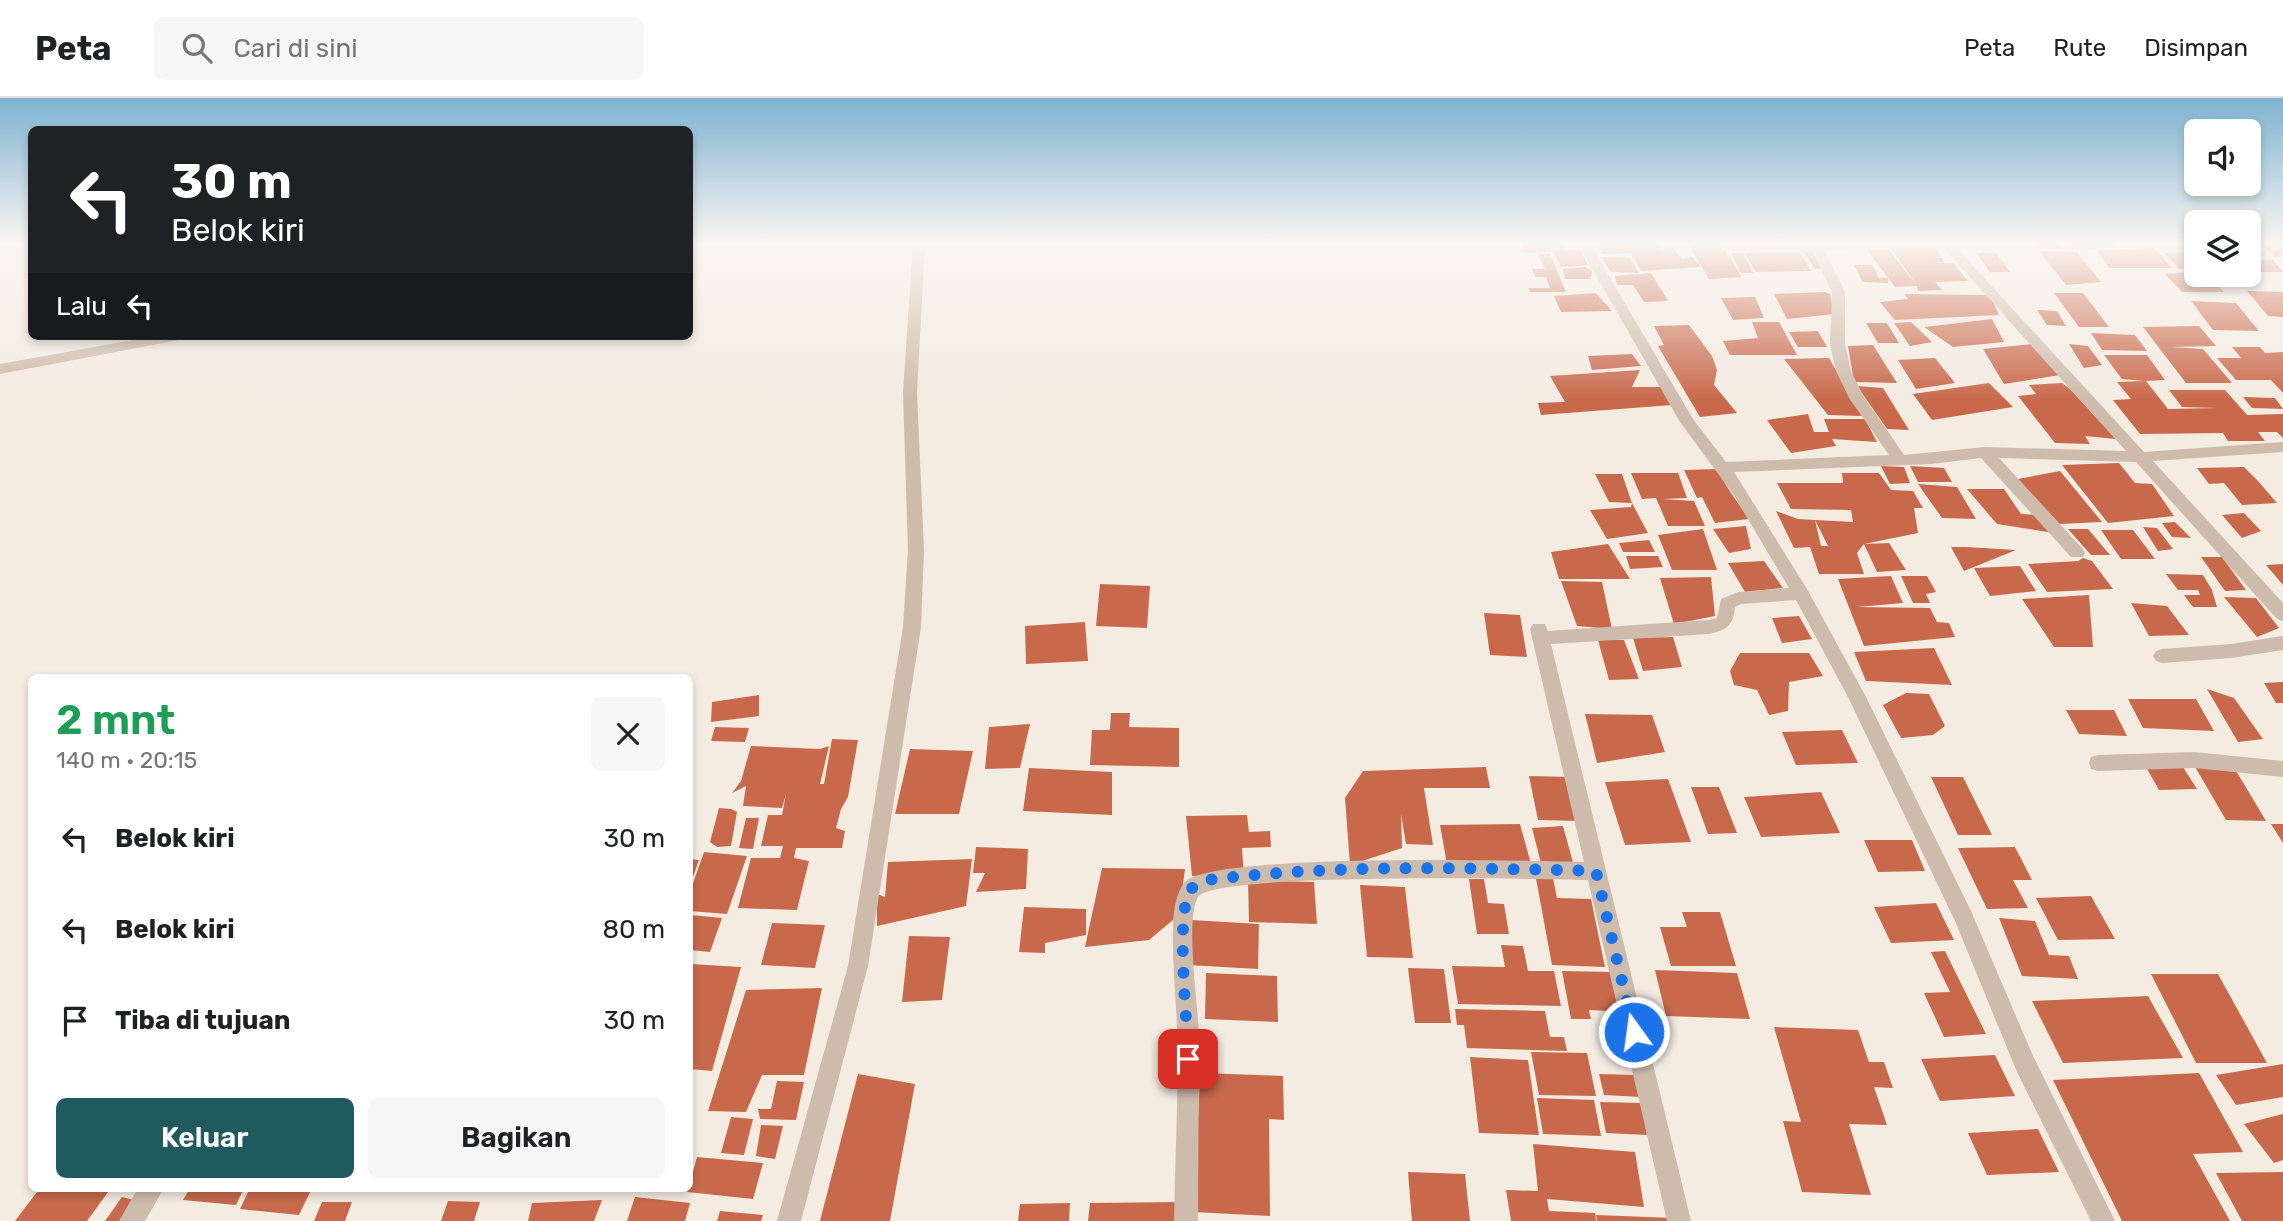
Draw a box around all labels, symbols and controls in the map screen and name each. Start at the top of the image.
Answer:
search box [154,17,644,80]
text: Peta [35,29,112,68]
icon: search [178,29,216,67]
text: Cari di sini [234,33,357,64]
text: Peta [1964,34,2015,62]
text: Rute [2053,34,2106,62]
text: Disimpan [2144,34,2248,62]
map controls [2184,119,2261,287]
button: sound [2184,119,2261,196]
text: 30 m [171,152,292,210]
icon: left [56,154,147,245]
button: layers [2184,210,2261,287]
text: Belok kiri [171,211,305,249]
icon: left [121,287,159,325]
text: Lalu [56,291,107,322]
text: 2 mnt [56,695,175,745]
button: close [591,697,665,771]
text: 140 m · 20:15 [56,746,197,774]
icon: left [56,820,94,858]
text: Belok kiri [115,823,235,854]
text: 30 m [603,823,665,854]
icon: left [56,911,94,949]
text: Belok kiri [115,914,235,945]
text: 80 m [602,914,665,945]
position arrow [1597,995,1671,1069]
icon: arrive [56,1002,94,1040]
text: Tiba di tujuan [115,1005,290,1036]
text: 30 m [603,1005,665,1036]
pin [1158,1029,1218,1089]
icon: arrive [1169,1040,1207,1078]
button: Keluar [56,1098,354,1178]
button: Bagikan [368,1098,665,1178]

